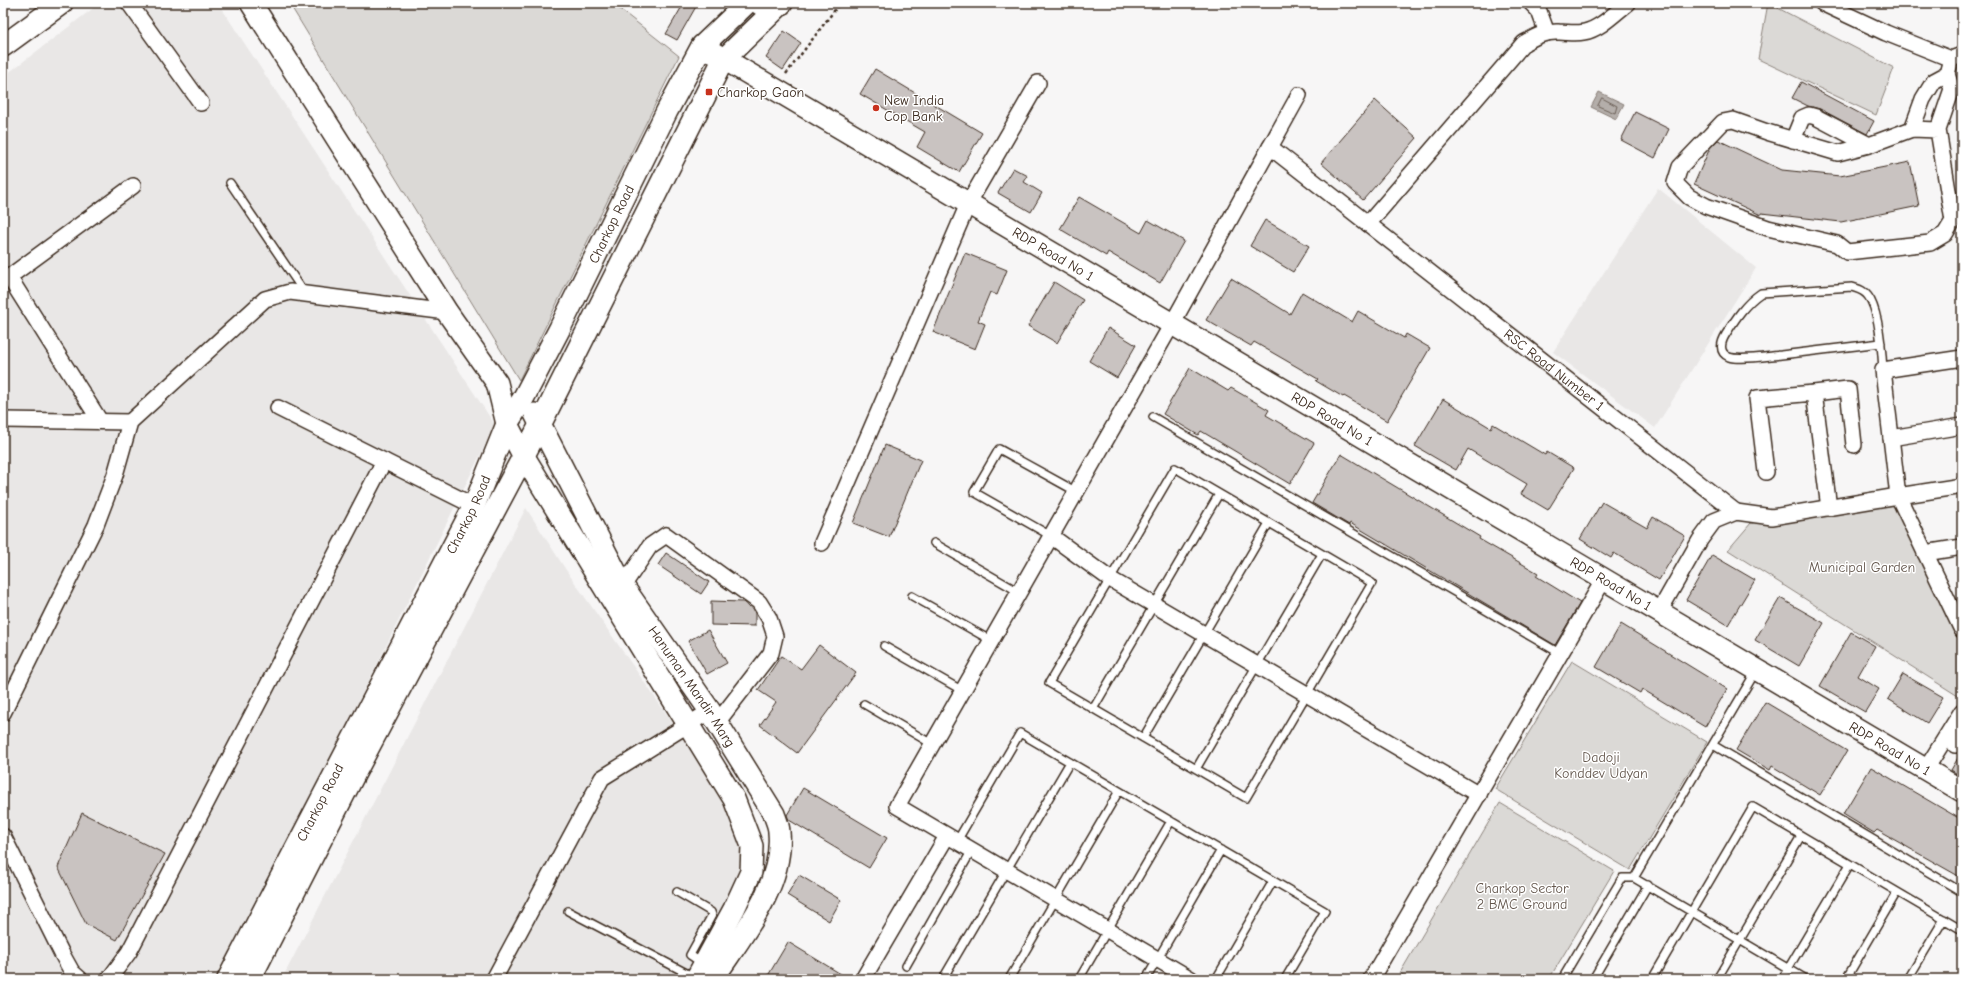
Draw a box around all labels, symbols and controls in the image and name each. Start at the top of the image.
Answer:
place label: Charkop Gaon [717,84,804,101]
marker: Charkop Gaon [704,87,714,97]
place label: New India Cop Bank [884,92,944,125]
marker: New India Cop Bank [871,103,881,113]
street label: Charkop Road [585,182,638,266]
street label: RDP Road No 1 [1009,223,1097,284]
street label: RSC Road Number 1 [1501,325,1608,414]
street label: RDP Road No 1 [1288,388,1376,449]
street label: Charkop Road [442,473,494,557]
street label: RDP Road No 1 [1567,553,1655,614]
park label: Municipal Garden [1809,559,1915,576]
street label: Hanuman Mandir Marg [645,623,739,750]
street label: RDP Road No 1 [1846,718,1934,779]
park label: Dadoji Konddev Udyan [1554,749,1648,782]
street label: Charkop Road [293,761,347,844]
park label: Charkop Sector 2 BMC Ground [1476,880,1569,913]

